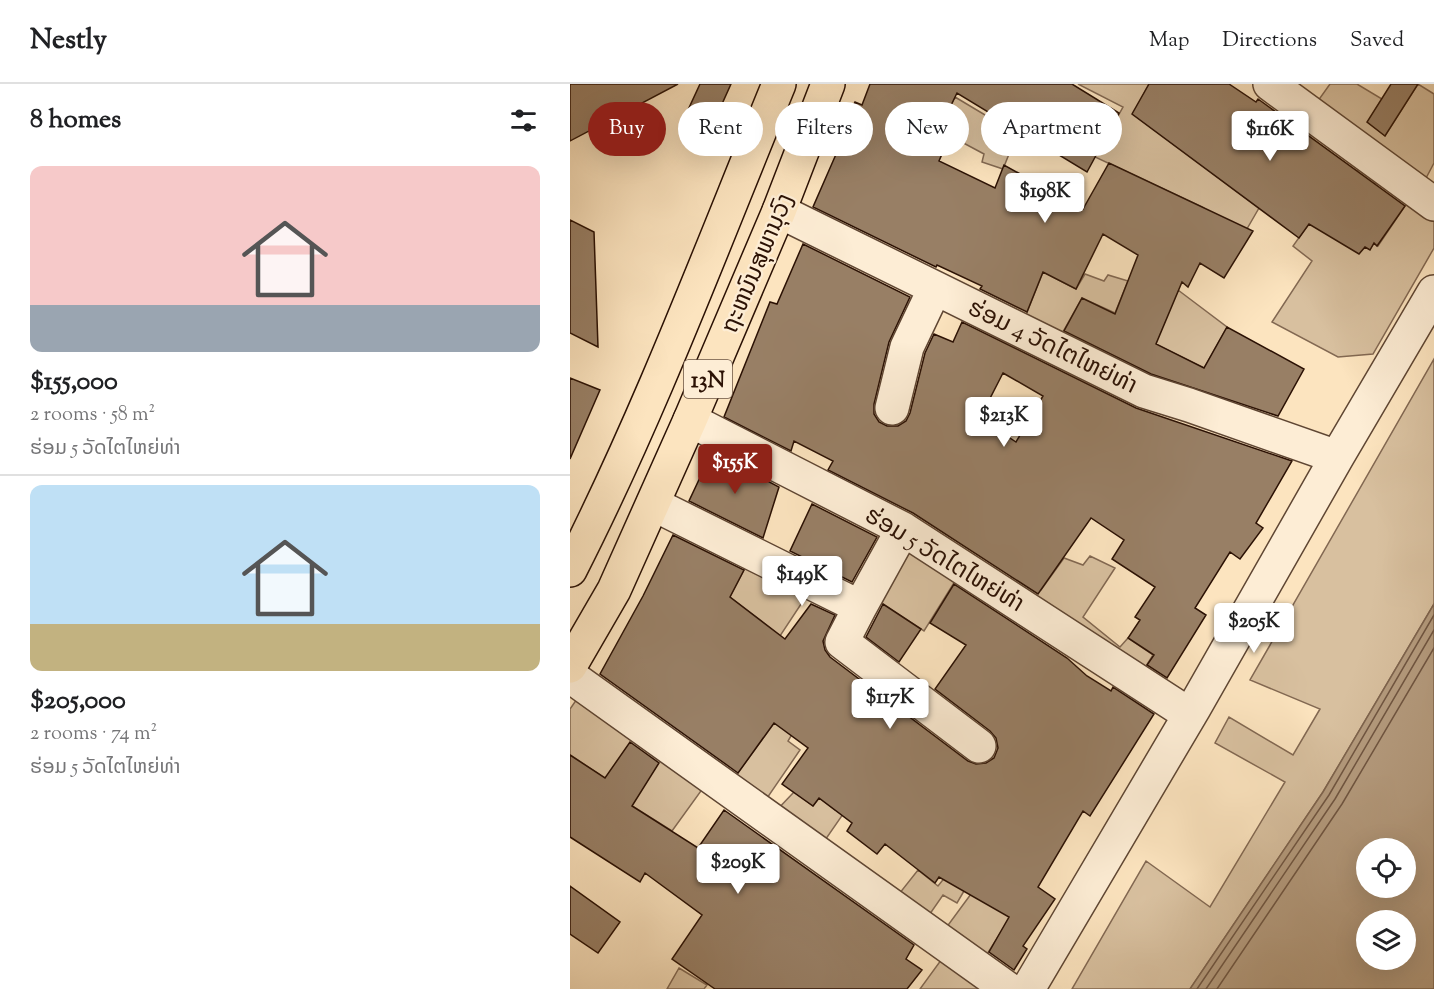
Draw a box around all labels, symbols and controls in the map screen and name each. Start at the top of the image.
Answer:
text: Nestly [30,21,107,61]
text: Map [1149,26,1189,56]
text: Directions [1222,26,1317,56]
text: Saved [1350,26,1404,56]
text: 8 homes [30,102,121,139]
chip: Buy [588,102,666,156]
chip: Rent [678,102,763,156]
chip: Filters [775,102,873,156]
chip: New [885,102,969,156]
chip: Apartment [981,102,1122,156]
icon: filters [507,104,540,137]
pin: $116K [1228,111,1312,162]
text: $116K [1246,116,1294,145]
pin: $198K [1003,173,1087,224]
text: $198K [1019,178,1071,207]
street label: ຖະຫນົນສຸພານຸວົງ [714,189,804,339]
icon: home [231,205,339,313]
street label: ຮ່ອມ 4 ວັດໄຕໄຫຍ່ທ່າ [962,292,1142,404]
road number: 13N [684,360,732,398]
text: $155,000 [30,364,118,401]
pin: $213K [962,397,1046,448]
text: 2 rooms · 58 m² [30,401,155,430]
text: $213K [979,402,1029,431]
text: ຮ່ອມ 5 ວັດໄຕໄຫຍ່ທ່າ [30,435,180,464]
pin: $155K [693,444,777,495]
text: $155K [712,449,758,478]
street label: ຮ່ອມ 5 ວັດໄຕໄຫຍ່ທ່າ [858,500,1030,622]
icon: home [231,524,339,632]
pin: $149K [760,556,844,607]
text: $149K [776,561,828,590]
pin: $205K [1212,603,1296,654]
text: $205K [1228,608,1280,637]
pin: $117K [848,679,932,730]
text: $205,000 [30,683,126,720]
text: $117K [866,684,914,713]
text: 2 rooms · 74 m² [30,720,157,749]
text: ຮ່ອມ 5 ວັດໄຕໄຫຍ່ທ່າ [30,754,180,783]
map controls [1356,838,1416,970]
button: locate [1356,838,1416,898]
pin: $209K [696,844,780,895]
text: $209K [711,849,765,878]
button: layers [1356,910,1416,970]

